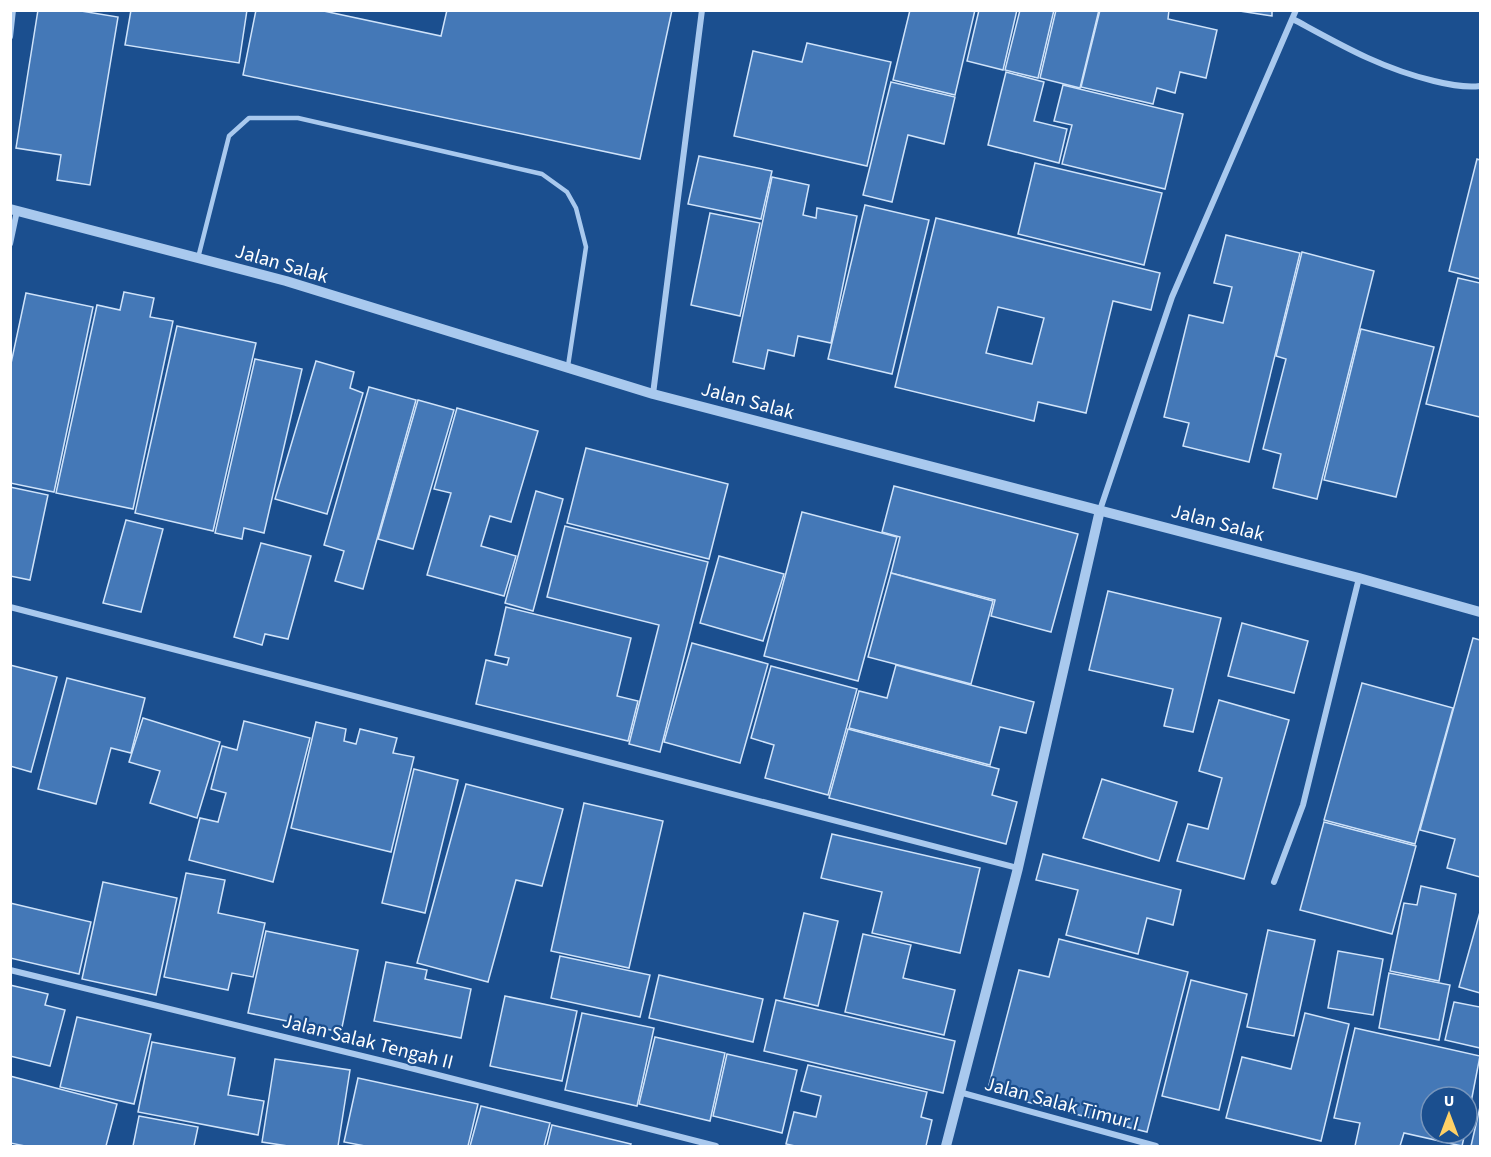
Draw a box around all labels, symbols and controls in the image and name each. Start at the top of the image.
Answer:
street label: Jalan Salak [232,237,332,291]
street label: Jalan Salak [698,375,798,427]
street label: Jalan Salak [1168,497,1268,549]
street label: Jalan Salak Tengah II [279,1007,456,1077]
street label: Jalan Salak Timur I [981,1070,1142,1138]
north arrow [1419,1085,1479,1145]
text: U [1444,1090,1454,1112]

